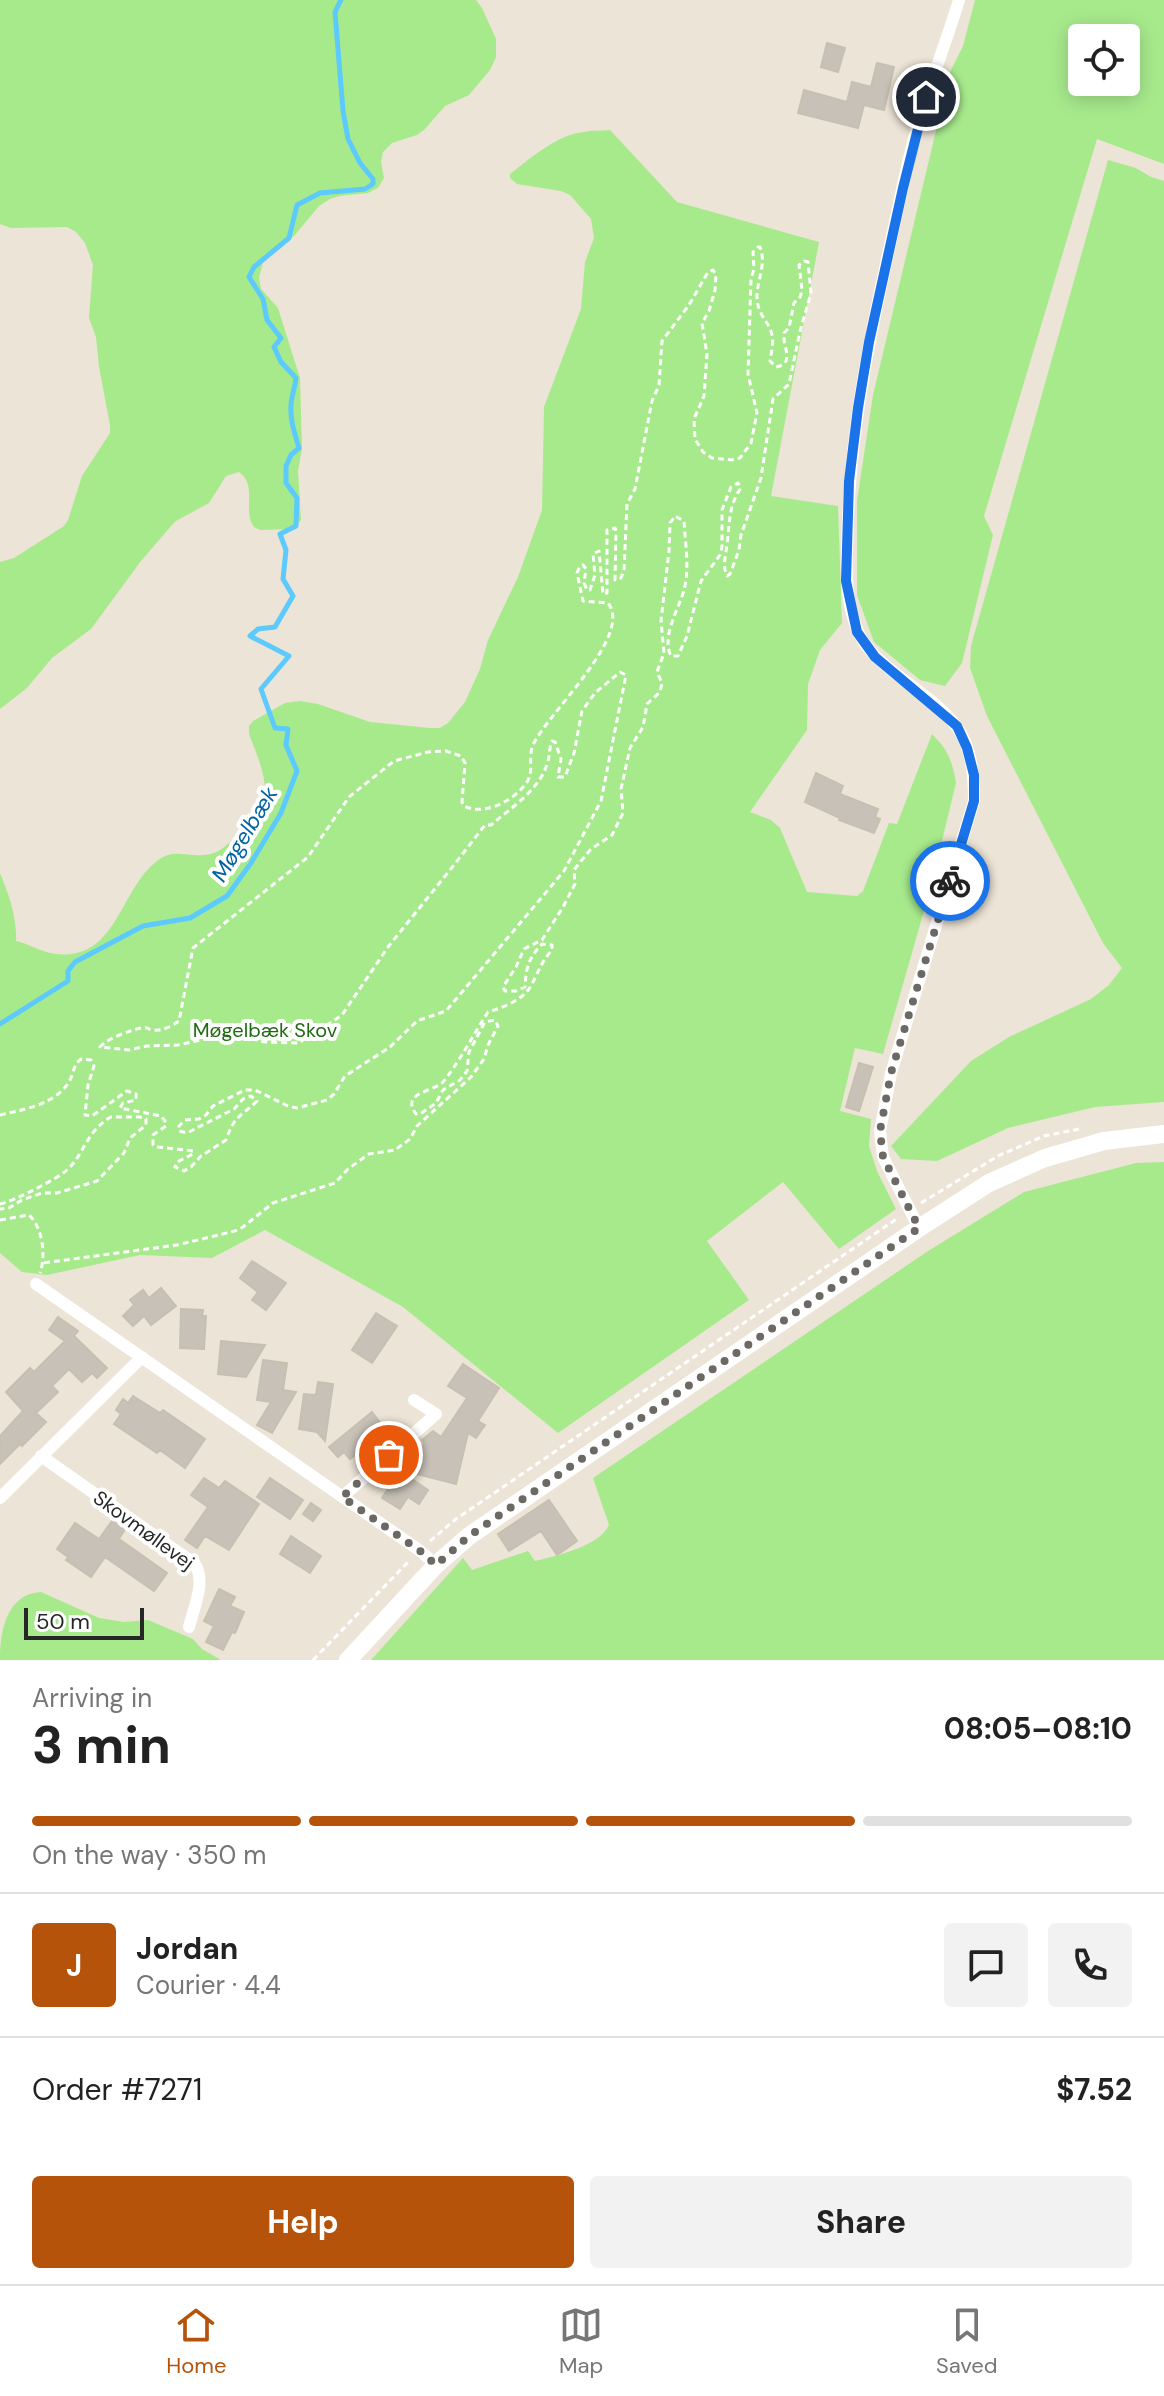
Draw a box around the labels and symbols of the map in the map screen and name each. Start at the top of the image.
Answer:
pin [892,63,960,131]
water label: Møgelbæk [205,781,285,887]
courier [910,841,990,921]
park label: Møgelbæk Skov [193,1017,338,1043]
pin [355,1421,423,1489]
street label: Skovmøllevej [88,1485,200,1575]
scale bar [24,1604,144,1640]

